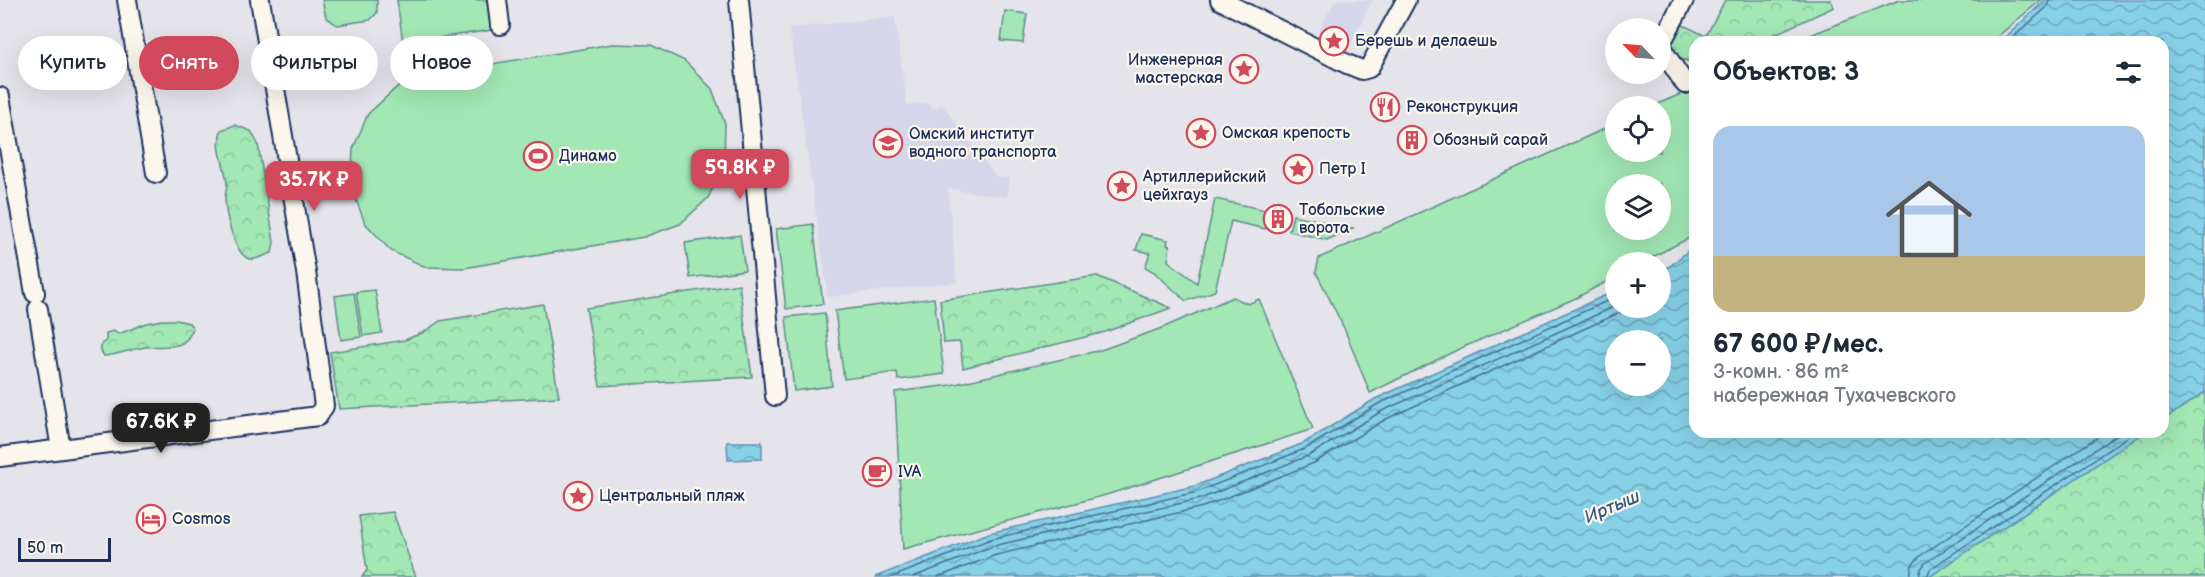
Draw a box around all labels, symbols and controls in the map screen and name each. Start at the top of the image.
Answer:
north arrow [1605,18,1671,84]
map controls [1605,18,1671,396]
place icon: Берешь и делаешь [1318,25,1350,57]
place label: Берешь и делаешь [1355,32,1497,51]
chip: Купить [18,36,127,90]
chip: Снять [139,36,239,90]
chip: Фильтры [251,36,378,90]
chip: Новое [390,36,493,90]
place label: Инженерная мастерская [1128,51,1223,88]
place icon: Инженерная мастерская [1228,53,1260,85]
icon: filters [2112,56,2145,89]
text: Объектов: 3 [1713,57,1859,88]
restaurant icon: Реконструкция [1369,91,1401,123]
button: locate [1605,96,1671,162]
place label: Реконструкция [1406,98,1518,117]
place icon: Омская крепость [1185,117,1217,149]
place label: Омская крепость [1222,124,1350,143]
building icon: Обозный сарай [1396,124,1428,156]
place label: Омский институт водного транспорта [909,125,1057,162]
school or university icon: Омский институт водного транспорта [872,127,904,159]
place label: Обозный сарай [1433,131,1548,150]
sports icon: Динамо [522,140,554,172]
place label: Динамо [559,147,617,166]
pin: 59.8K ₽ [685,149,795,200]
place icon: Петр I [1282,153,1314,185]
text: 59.8K ₽ [705,156,775,180]
place label: Петр I [1319,160,1366,179]
pin: 35.7K ₽ [259,161,369,212]
icon: home [1875,165,1983,273]
text: 35.7K ₽ [279,168,349,192]
place label: Артиллерийский цейхгауз [1142,168,1266,205]
place icon: Артиллерийский цейхгауз [1106,170,1138,202]
button: layers [1605,174,1671,240]
place label: Тобольские ворота [1299,201,1385,238]
building icon: Тобольские ворота [1262,203,1294,235]
button: + [1605,252,1671,318]
text: 67 600 ₽/мес. [1713,329,1884,360]
button: − [1605,330,1671,396]
text: 3-комн. · 86 m² [1713,360,1849,384]
text: набережная Тухачевского [1713,384,1956,408]
pin: 67.6K ₽ [106,403,216,454]
text: 67.6K ₽ [126,410,196,434]
cafe icon: IVA [861,456,893,488]
place label: IVA [898,463,922,482]
place icon: Центральный пляж [562,480,594,512]
water label: Иртыш [1581,486,1643,528]
place label: Центральный пляж [599,487,745,506]
hotel icon: Cosmos [135,503,167,535]
place label: Cosmos [172,510,231,529]
scale bar [18,535,111,562]
text: 50 m [27,539,63,558]

